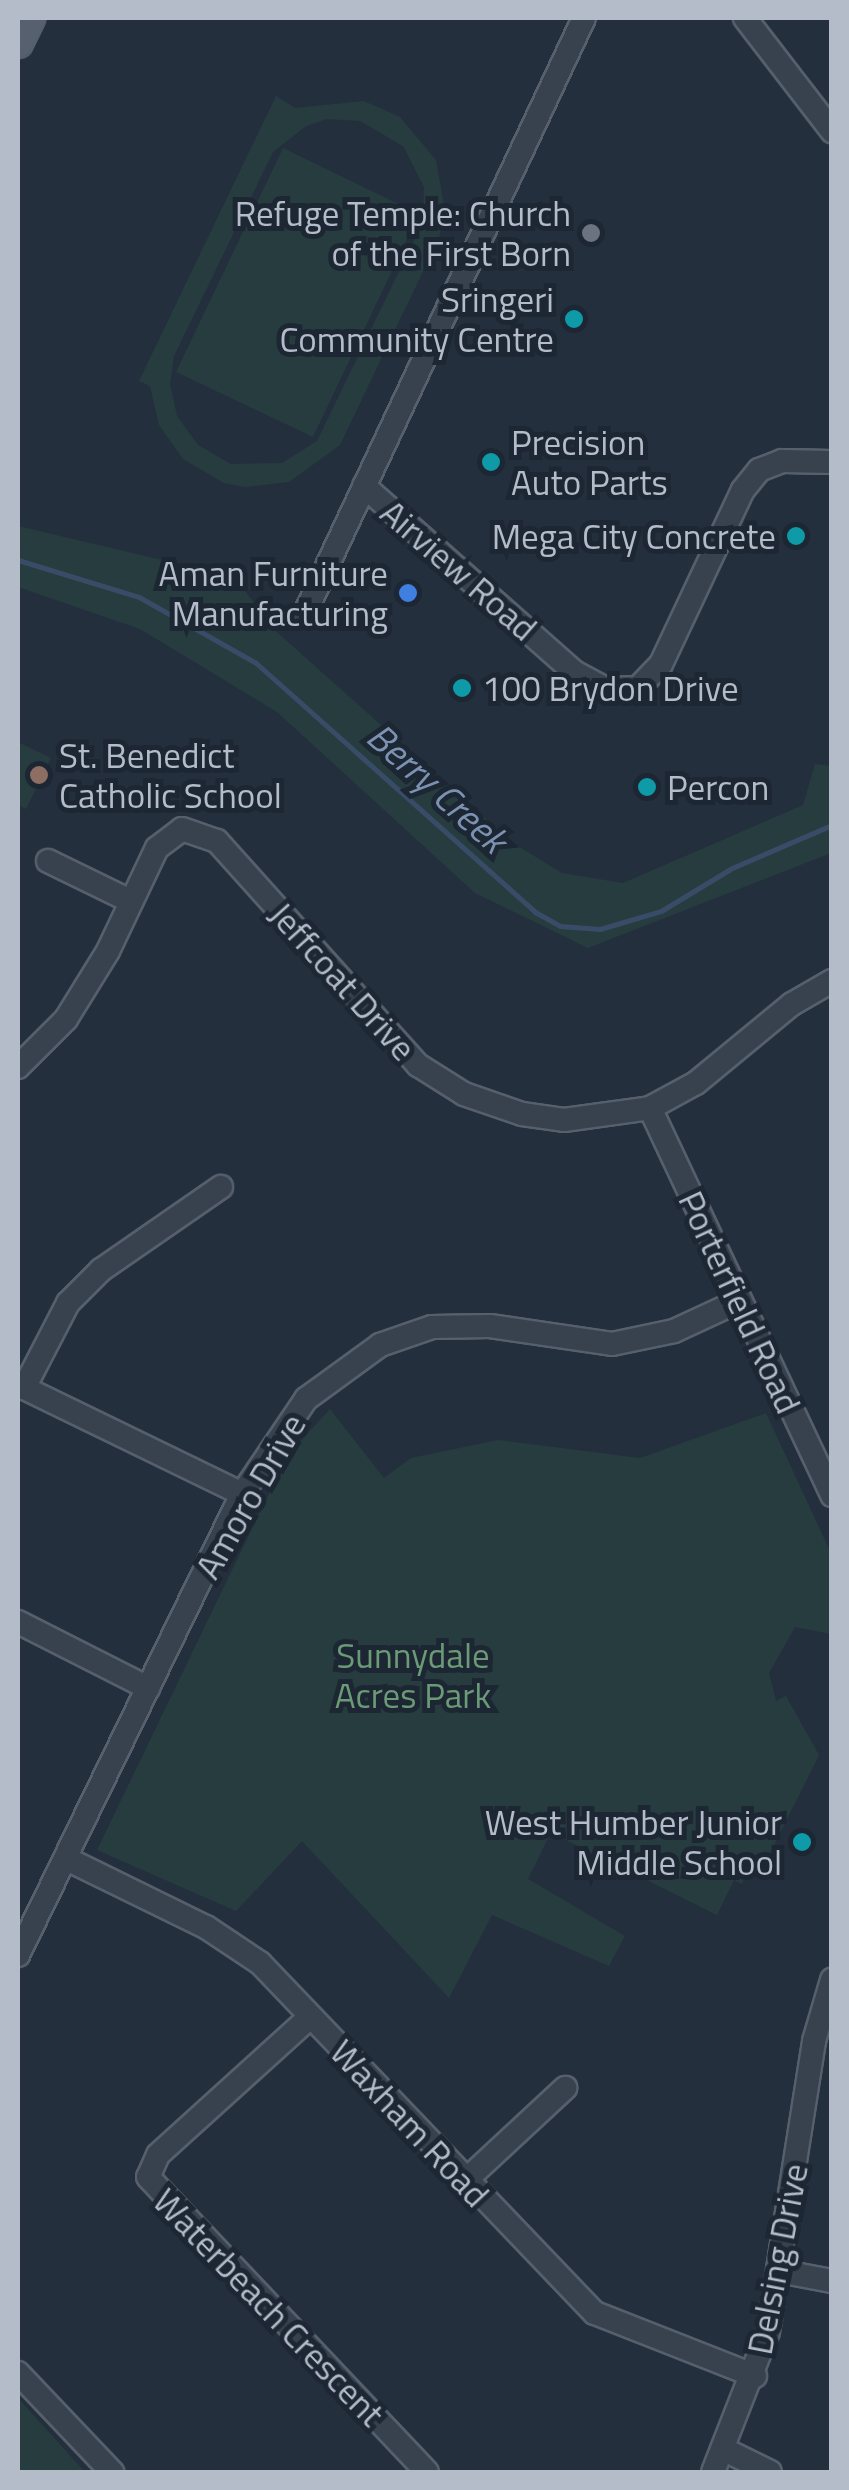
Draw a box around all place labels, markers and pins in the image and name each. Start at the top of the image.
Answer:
place label: Refuge Temple: Church of the First Born [235,192,571,274]
marker: Refuge Temple: Church of the First Born [580,222,602,244]
place label: Sringeri Community Centre [280,278,554,360]
marker: Sringeri Community Centre [563,308,585,330]
place label: Precision Auto Parts [511,421,668,503]
marker: Precision Auto Parts [480,451,502,473]
place label: Mega City Concrete [492,515,776,557]
marker: Mega City Concrete [785,525,807,547]
place label: Aman Furniture Manufacturing [159,552,388,634]
marker: Aman Furniture Manufacturing [397,582,419,604]
place label: 100 Brydon Drive [482,667,739,709]
marker: 100 Brydon Drive [451,677,473,699]
place label: St. Benedict Catholic School [59,734,282,816]
marker: St. Benedict Catholic School [28,764,50,786]
place label: Percon [667,766,769,808]
marker: Percon [636,776,658,798]
place label: West Humber Junior Middle School [485,1801,782,1883]
marker: West Humber Junior Middle School [791,1831,813,1853]

